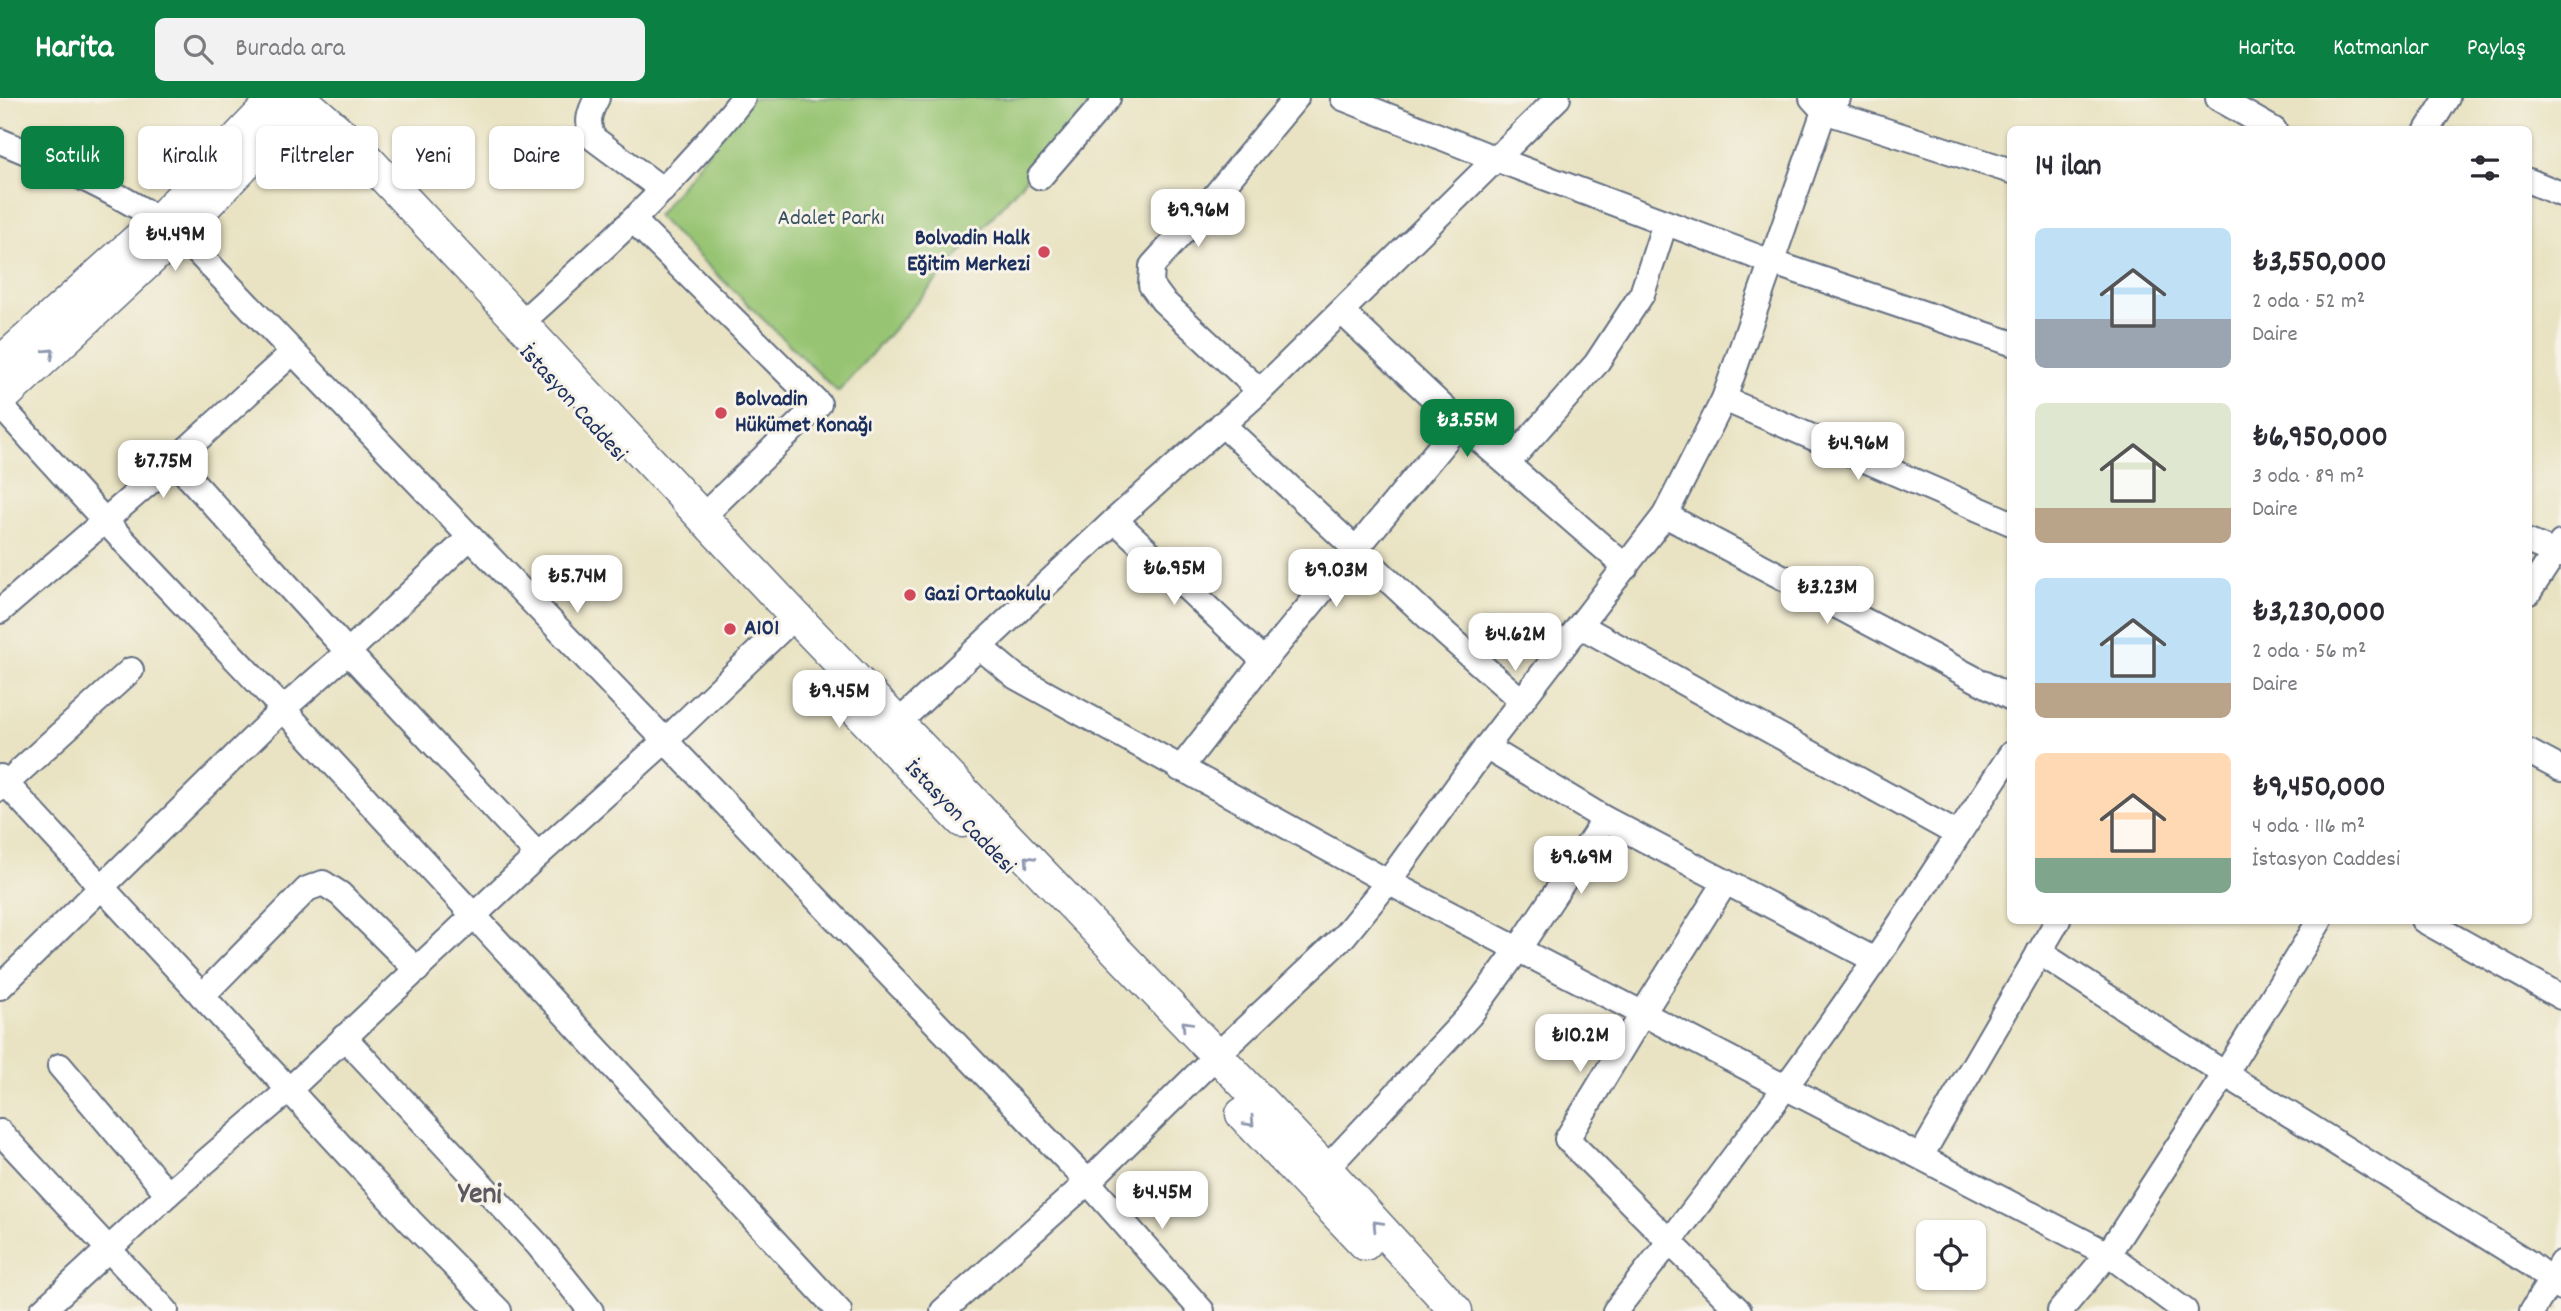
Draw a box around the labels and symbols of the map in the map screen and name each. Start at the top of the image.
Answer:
pin: ₺9.96M [1141,190,1255,249]
park label: Adalet Parkı [778,203,884,236]
pin: ₺4.49M [118,214,232,273]
place label: Bolvadin Halk Eğitim Merkezi [907,223,1031,282]
marker: Bolvadin Halk Eğitim Merkezi [1036,244,1052,260]
street label: İstasyon Caddesi [510,338,634,470]
one-way arrow [42,349,55,361]
place label: Bolvadin Hükümet Konağı [735,384,872,443]
pin: ₺3.55M [1410,400,1524,459]
marker: Bolvadin Hükümet Konağı [713,405,729,421]
pin: ₺4.96M [1801,422,1915,482]
pin: ₺7.75M [106,440,220,500]
pin: ₺6.95M [1117,547,1231,607]
pin: ₺9.03M [1279,550,1393,609]
pin: ₺5.74M [520,556,634,615]
pin: ₺3.23M [1770,566,1884,626]
place label: Gazi Ortaokulu [924,579,1051,612]
marker: Gazi Ortaokulu [902,587,918,603]
place label: A101 [744,613,779,646]
pin: ₺4.62M [1458,614,1572,673]
marker: A101 [722,621,738,637]
pin: ₺9.45M [782,670,896,730]
street label: İstasyon Caddesi [896,753,1022,883]
pin: ₺9.69M [1524,836,1638,896]
one-way arrow [1025,855,1038,868]
pin: ₺10.2M [1523,1014,1637,1074]
one-way arrow [1182,1020,1195,1033]
one-way arrow [1242,1114,1254,1127]
pin: ₺4.45M [1105,1172,1219,1231]
district label: Yeni [457,1175,502,1218]
one-way arrow [1373,1220,1385,1233]

